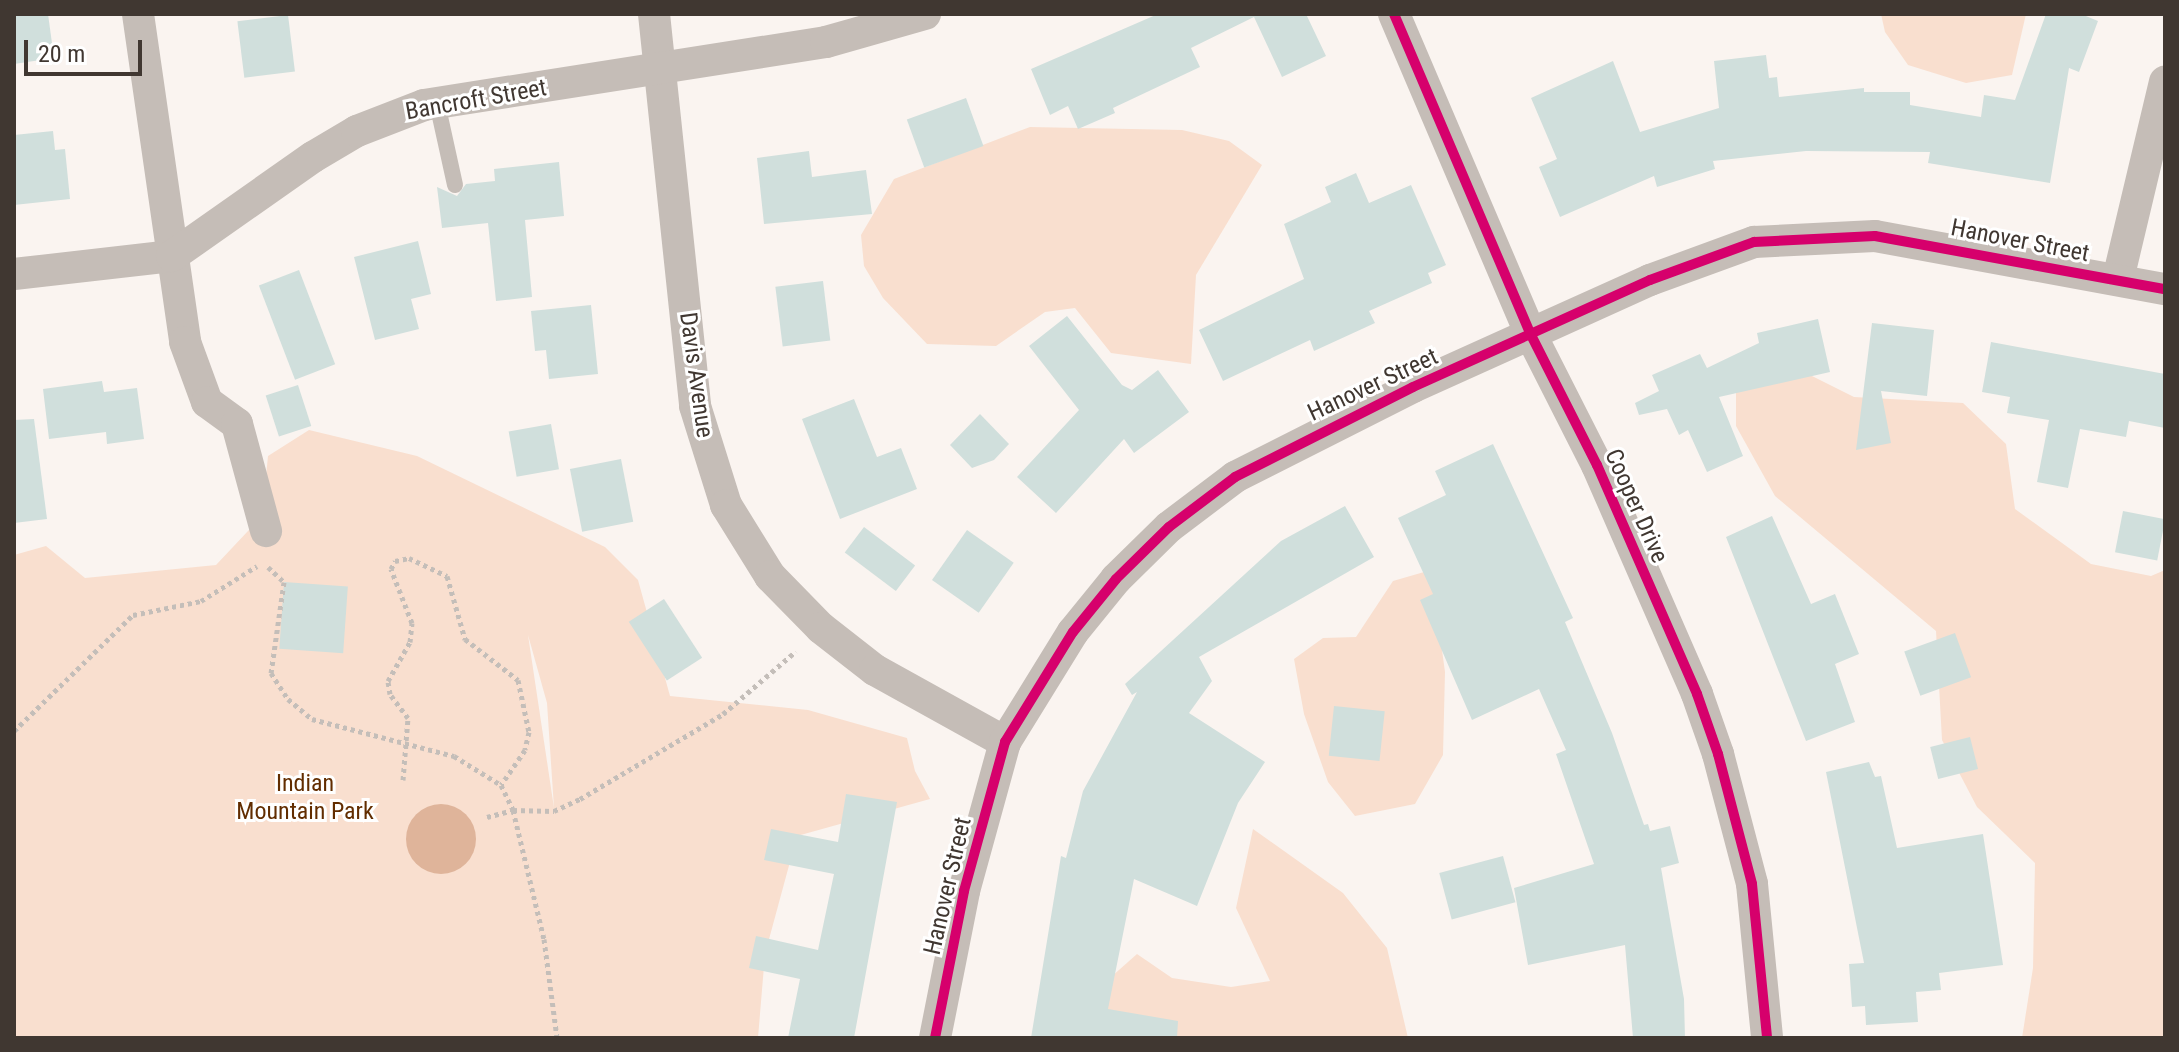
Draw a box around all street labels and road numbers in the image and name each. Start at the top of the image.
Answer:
street label: Bancroft Street [403,73,549,127]
street label: Hanover Street [1948,213,2092,269]
street label: Davis Avenue [673,310,719,440]
street label: Hanover Street [1303,342,1443,428]
street label: Cooper Drive [1598,445,1674,567]
street label: Hanover Street [918,814,978,958]

